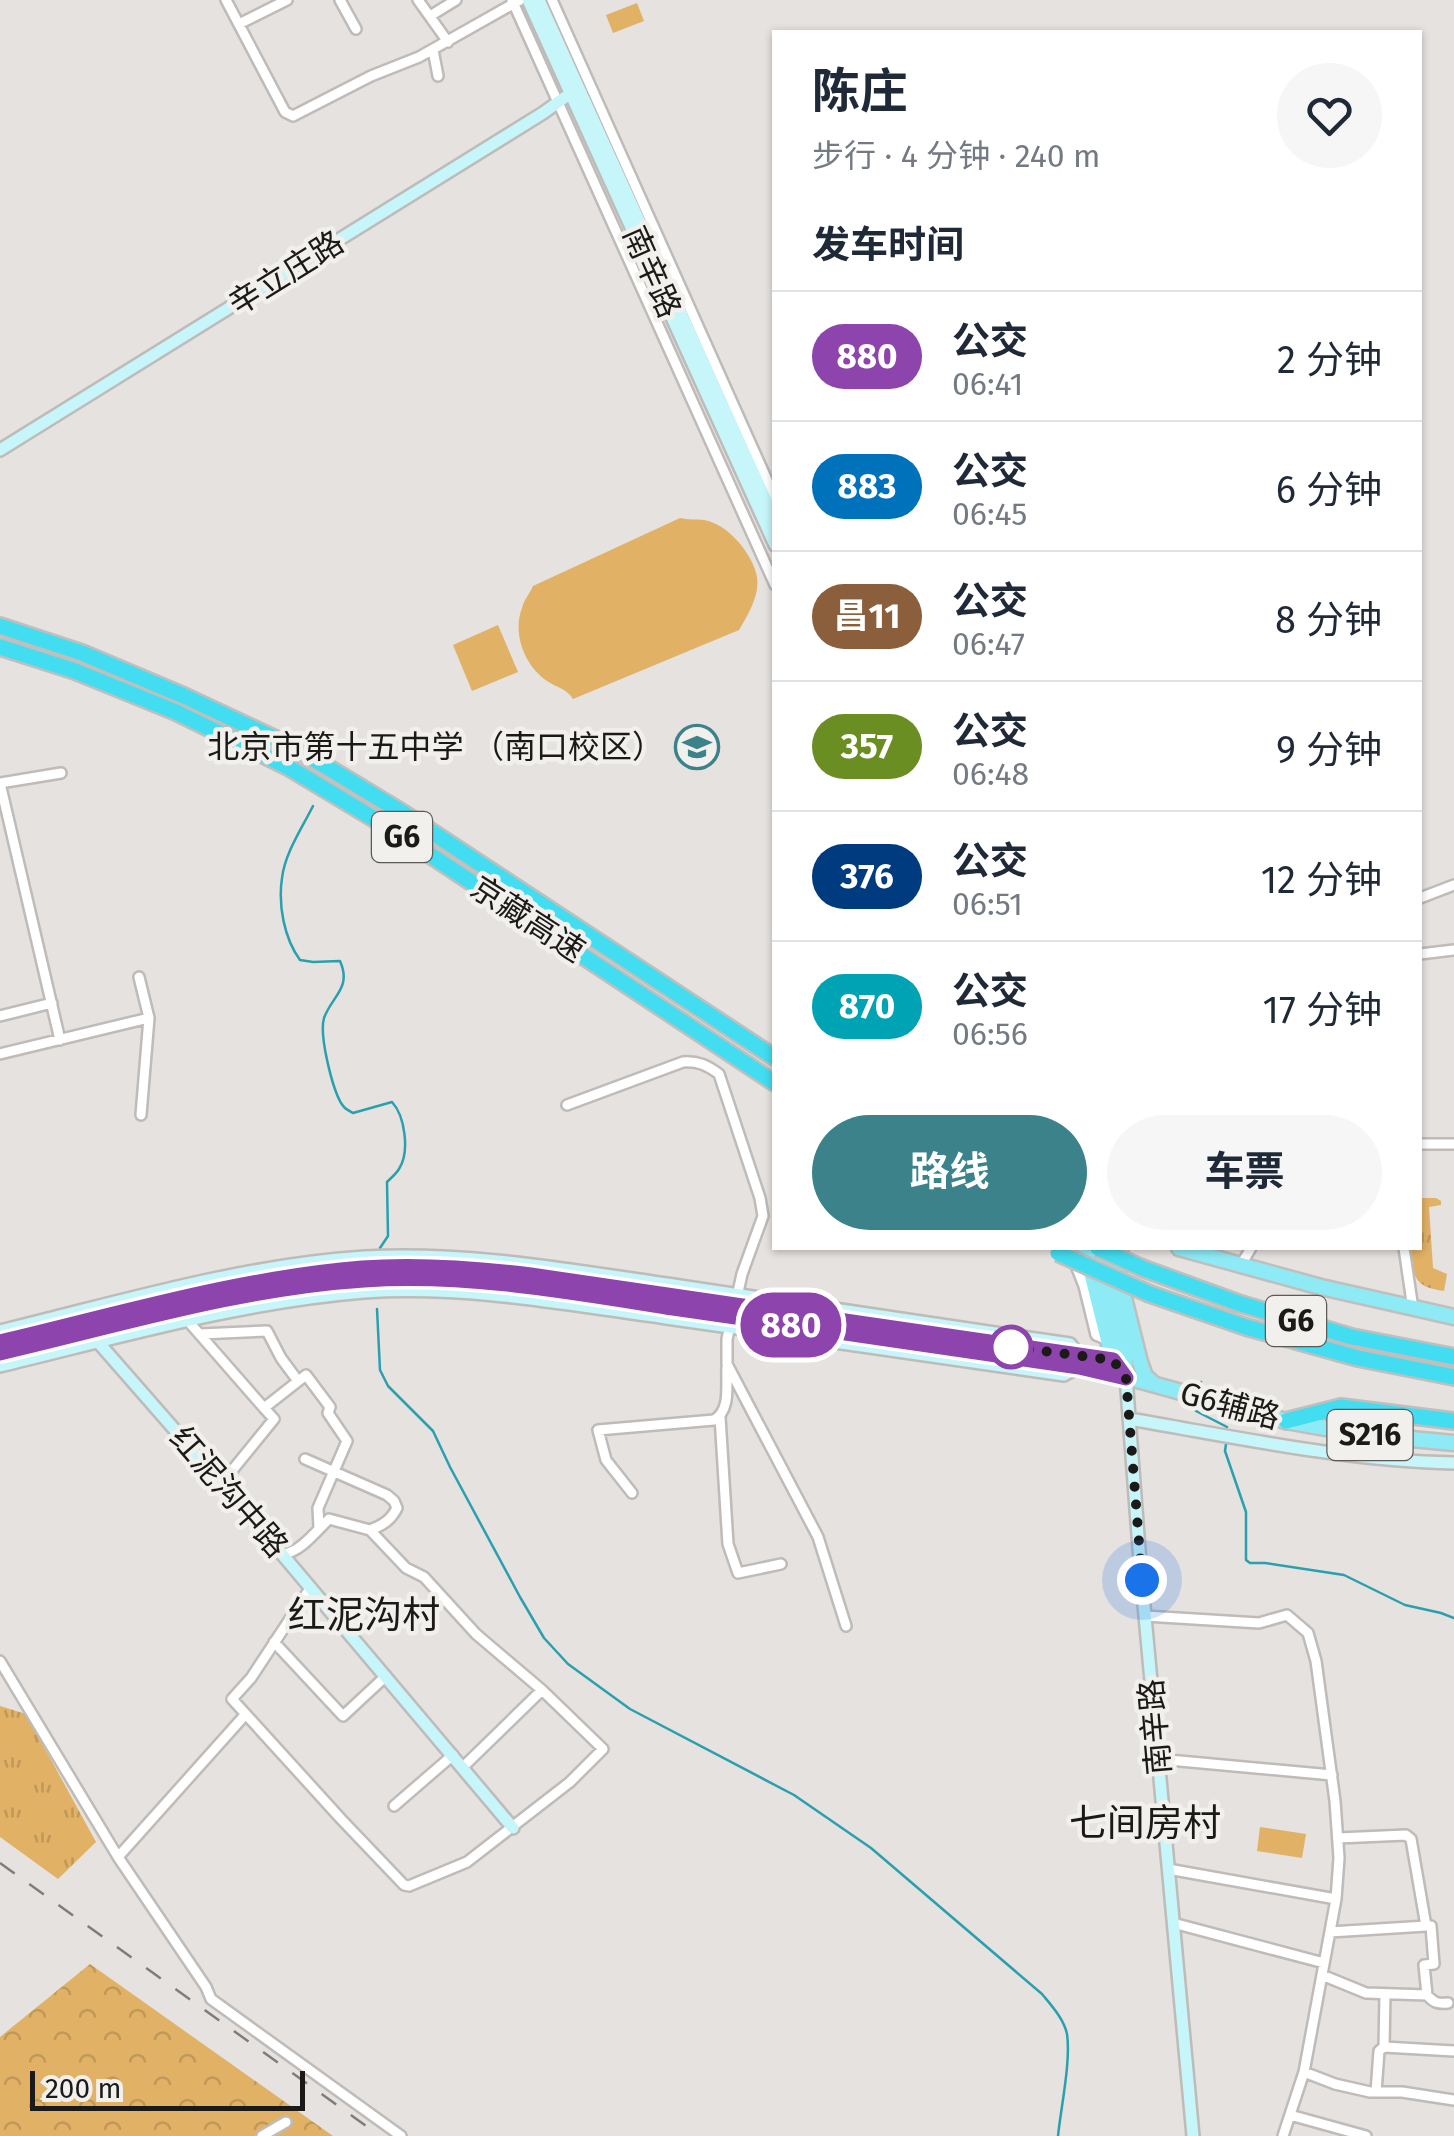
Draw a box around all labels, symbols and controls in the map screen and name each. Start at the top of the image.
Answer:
text: 陈庄 [812,63,908,121]
button: heart [1277,63,1382,168]
text: 步行 · 4 分钟 · 240 m [812,137,1101,175]
street label: 南辛路 [615,220,689,324]
text: 发车时间 [812,222,964,268]
street label: 辛立庄路 [222,223,350,323]
text: 公交 [952,318,1028,364]
text: 880 [836,335,898,377]
text: 2 分钟 [1277,337,1382,383]
text: 06:41 [952,365,1023,403]
text: 公交 [952,448,1028,494]
text: 883 [838,465,896,507]
text: 6 分钟 [1276,467,1382,513]
text: 06:45 [952,495,1027,533]
text: 公交 [952,578,1028,624]
text: 昌11 [834,595,900,637]
text: 8 分钟 [1275,597,1382,643]
text: 06:47 [952,625,1025,663]
text: 公交 [952,708,1028,754]
school or university icon: 北京市第十五中学 （南口校区） [674,724,720,770]
text: 357 [841,725,893,767]
text: 9 分钟 [1276,727,1382,773]
place label: 北京市第十五中学 （南口校区） [208,728,664,766]
text: 06:48 [952,755,1029,793]
road number: G6 [372,812,432,862]
text: 公交 [952,838,1028,884]
text: 376 [840,855,894,897]
text: 12 分钟 [1261,857,1382,903]
street label: 京藏高速 [464,868,592,970]
text: 06:51 [952,885,1023,923]
text: 公交 [952,968,1028,1014]
text: 870 [839,985,895,1027]
text: 17 分钟 [1263,987,1382,1033]
text: 06:56 [952,1015,1028,1053]
button: 路线 [812,1115,1087,1230]
button: 车票 [1107,1115,1382,1230]
line badge: 880 [734,1292,848,1358]
road number: G6 [1266,1296,1326,1346]
text: 880 [760,1304,822,1346]
unlabelled marker [990,1326,1032,1368]
street label: G6辅路 [1176,1374,1284,1436]
road number: S216 [1328,1410,1412,1460]
street label: 红泥沟中路 [162,1419,296,1565]
your location [1117,1555,1167,1605]
district label: 红泥沟村 [288,1592,440,1638]
street label: 南辛路 [1132,1678,1178,1776]
district label: 七间房村 [1069,1800,1221,1846]
scale bar [30,2066,305,2110]
text: 200 m [45,2072,122,2105]

